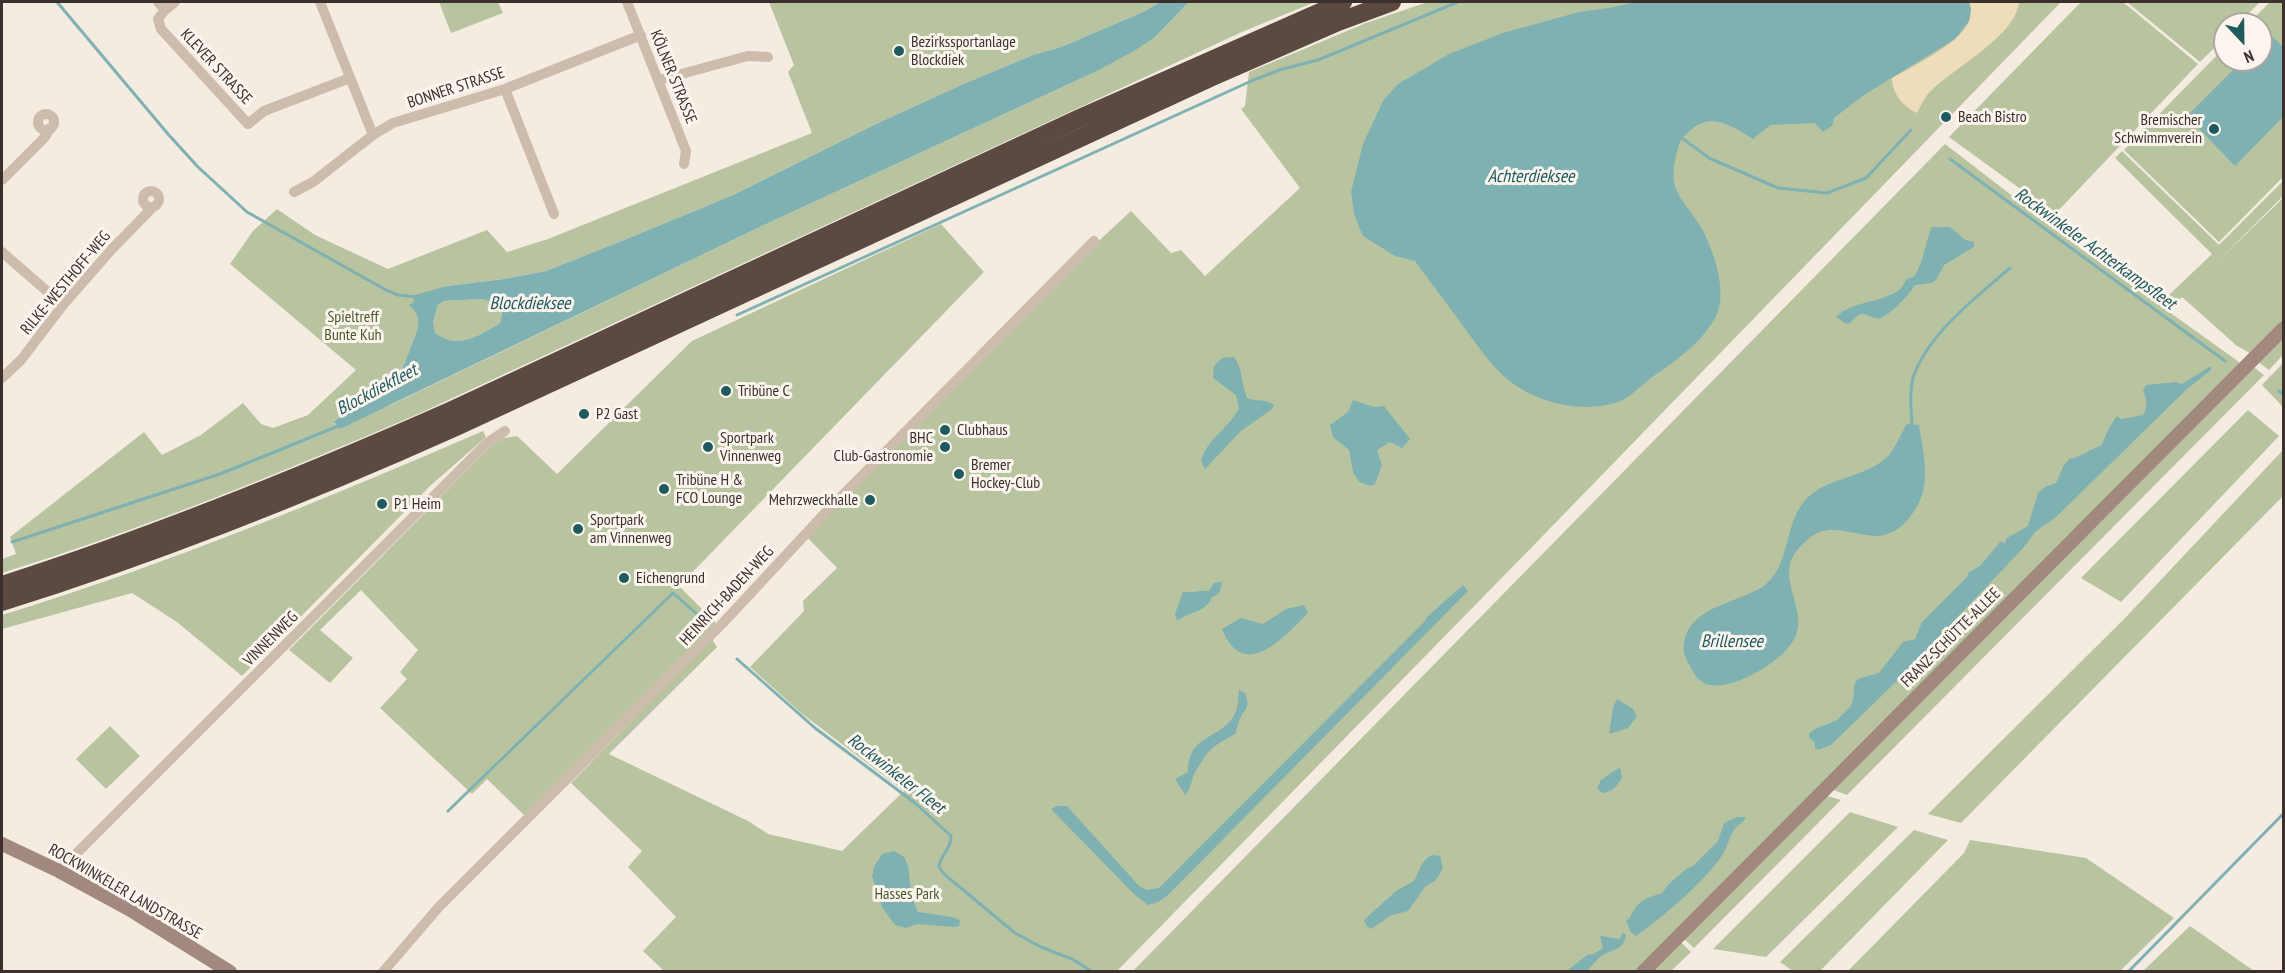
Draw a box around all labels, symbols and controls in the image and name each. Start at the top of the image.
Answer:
north arrow [2213,12,2273,72]
street label: KLEVER STRASSE [176,25,256,109]
street label: KÖLNER STRASSE [646,28,700,126]
place label: Bezirkssportanlage Blockdiek [911,32,1016,70]
marker: Bezirkssportanlage Blockdiek [892,44,906,58]
text: N [2241,46,2257,68]
street label: BONNER STRASSE [405,63,507,113]
place label: Beach Bistro [1958,107,2027,127]
marker: Beach Bistro [1939,110,1953,124]
place label: Bremischer Schwimmverein [2114,110,2202,148]
marker: Bremischer Schwimmverein [2207,122,2221,136]
water label: Achterdieksee [1488,166,1574,188]
water label: Rockwinkeler Achterkampsfleet [2010,183,2180,315]
street label: RILKE-WESTHOFF-WEG [17,227,115,339]
water label: Blockdieksee [490,293,570,315]
park label: Spieltreff Bunte Kuh [324,307,382,345]
water label: Blockdiekfleet [333,360,421,420]
place label: Tribüne C [738,381,790,401]
marker: Tribüne C [719,384,733,398]
place label: P2 Gast [596,404,638,424]
marker: P2 Gast [577,407,591,421]
place label: Clubhaus [957,420,1008,440]
marker: Clubhaus [938,423,952,437]
place label: Sportpark Vinnenweg [720,428,781,466]
place label: BHC Club-Gastronomie [834,428,933,466]
marker: Sportpark Vinnenweg [701,440,715,454]
marker: BHC Club-Gastronomie [938,440,952,454]
place label: Bremer Hockey-Club [971,455,1040,493]
marker: Bremer Hockey-Club [952,467,966,481]
place label: Tribüne H & FCO Lounge [676,470,743,508]
marker: Tribüne H & FCO Lounge [657,482,671,496]
place label: Mehrzweckhalle [769,490,858,510]
marker: Mehrzweckhalle [863,493,877,507]
place label: P1 Heim [394,494,441,514]
marker: P1 Heim [375,497,389,511]
place label: Sportpark am Vinnenweg [590,510,671,548]
marker: Sportpark am Vinnenweg [571,522,585,536]
street label: HEINRICH-BADEN-WEG [676,542,778,650]
place label: Eichengrund [636,568,705,588]
marker: Eichengrund [617,571,631,585]
street label: FRANZ-SCHÜTTE-ALLEE [1897,584,2005,692]
street label: VINNENWEG [240,608,302,670]
water label: Brillensee [1701,631,1763,653]
water label: Rockwinkeler Fleet [843,729,949,819]
street label: ROCKWINKELER LANDSTRASSE [45,840,205,944]
park label: Hasses Park [875,884,939,904]

